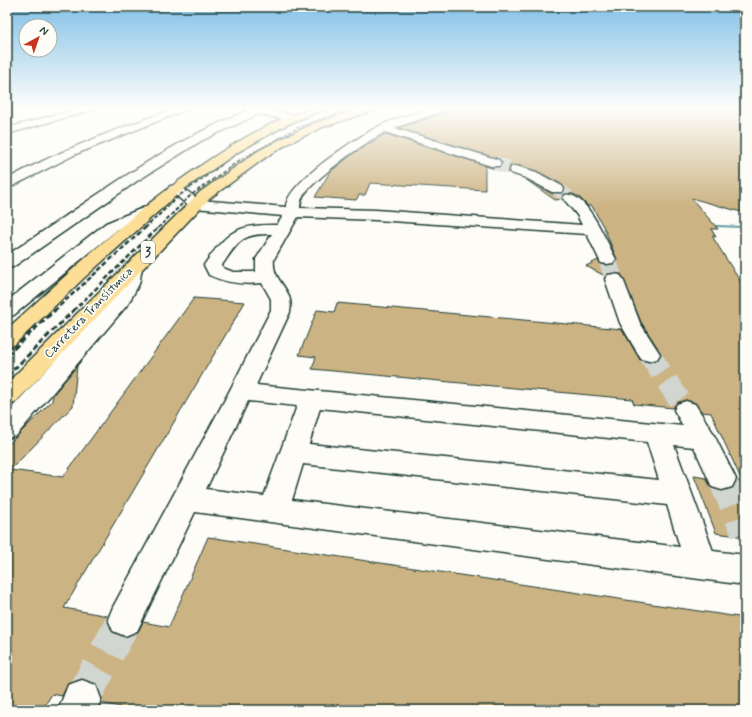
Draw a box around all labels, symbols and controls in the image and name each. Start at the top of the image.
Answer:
north arrow [18,18,58,58]
text: N [36,23,51,39]
road number: 3 [141,241,155,263]
street label: Carretera Transístmica [41,264,137,362]

